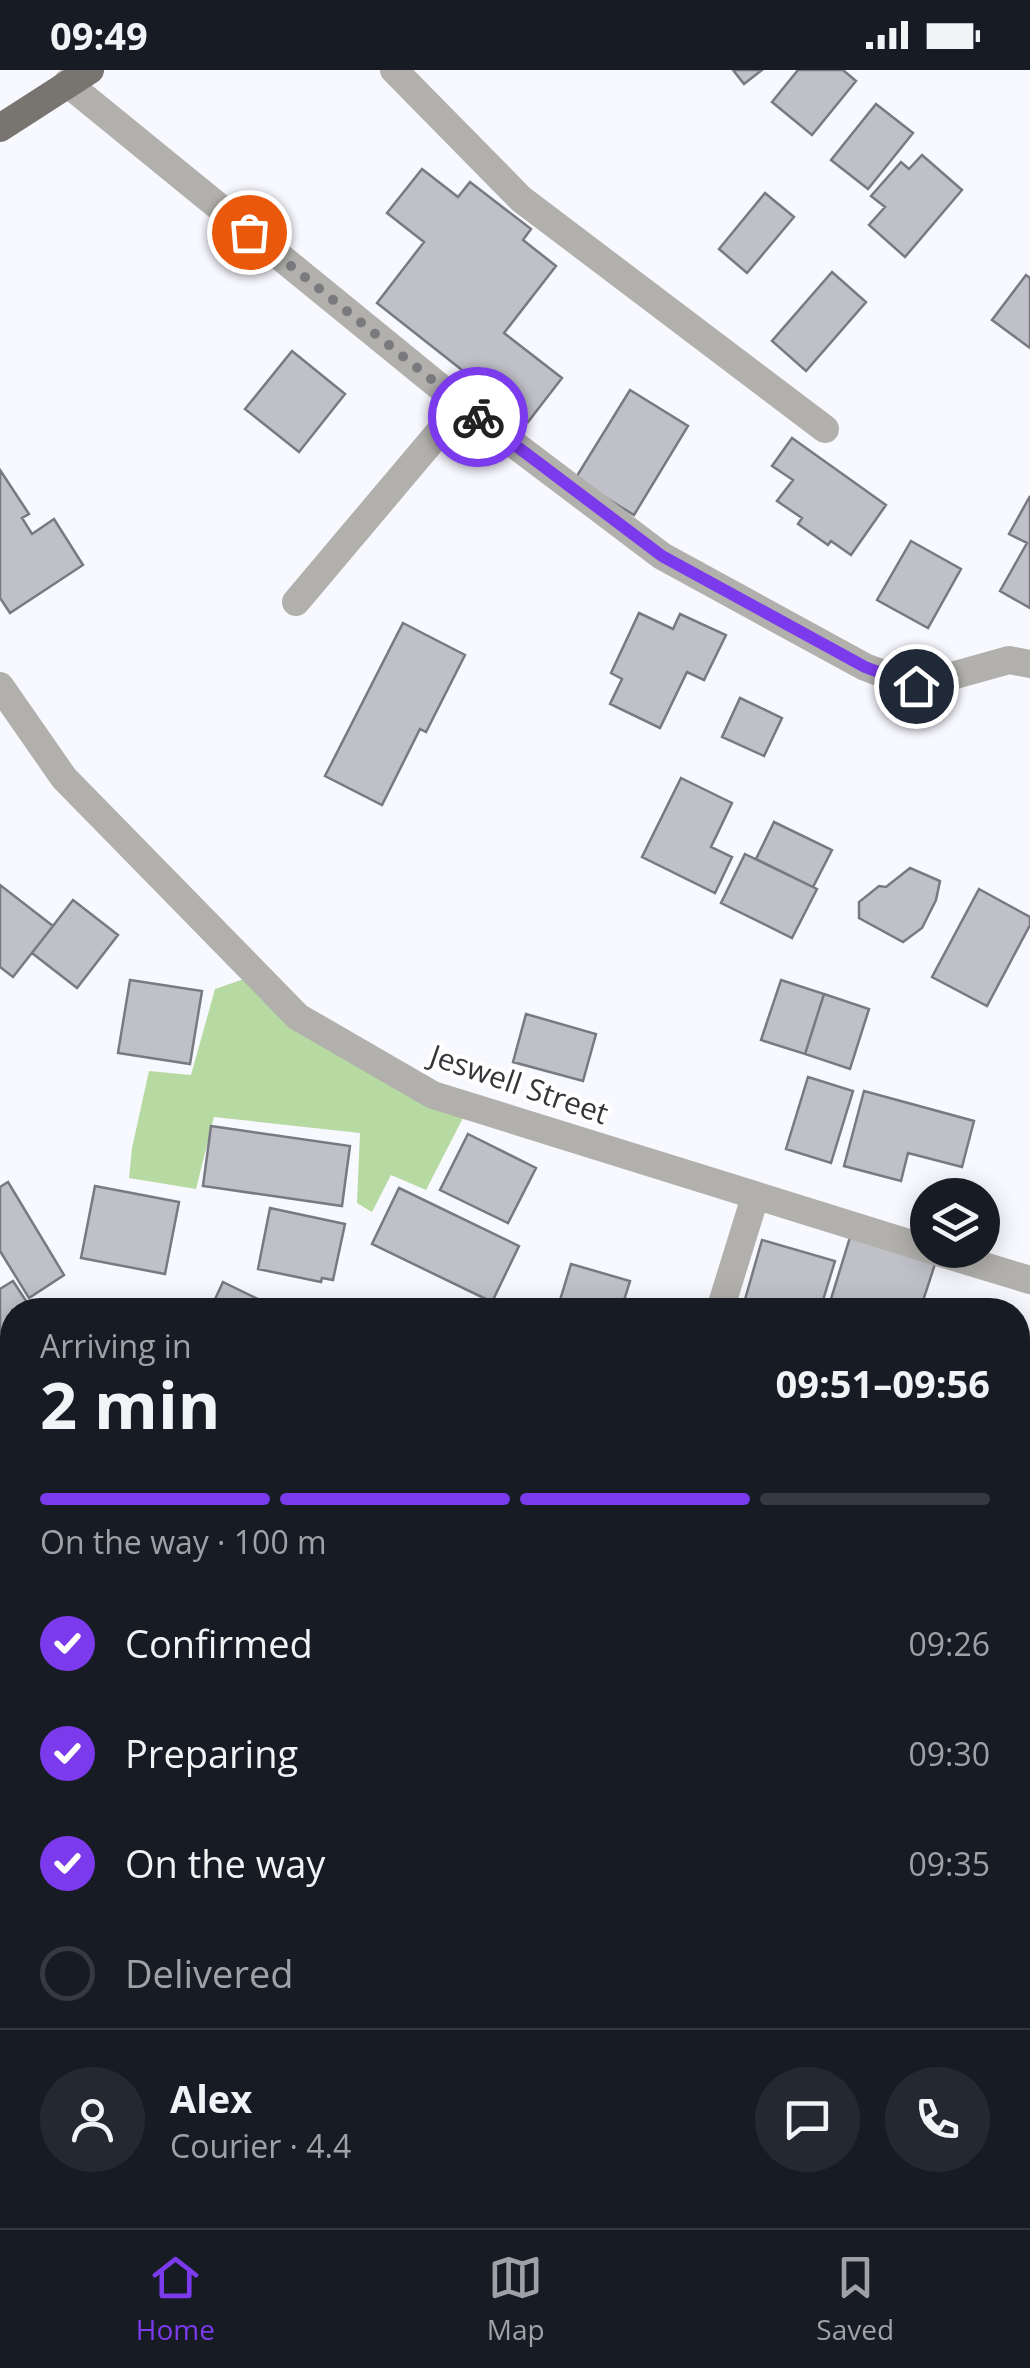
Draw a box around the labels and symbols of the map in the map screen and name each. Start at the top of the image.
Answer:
pin [207,190,292,275]
courier [428,367,528,467]
pin [874,644,959,729]
street label: Jeswell Street [422,1033,614,1133]

